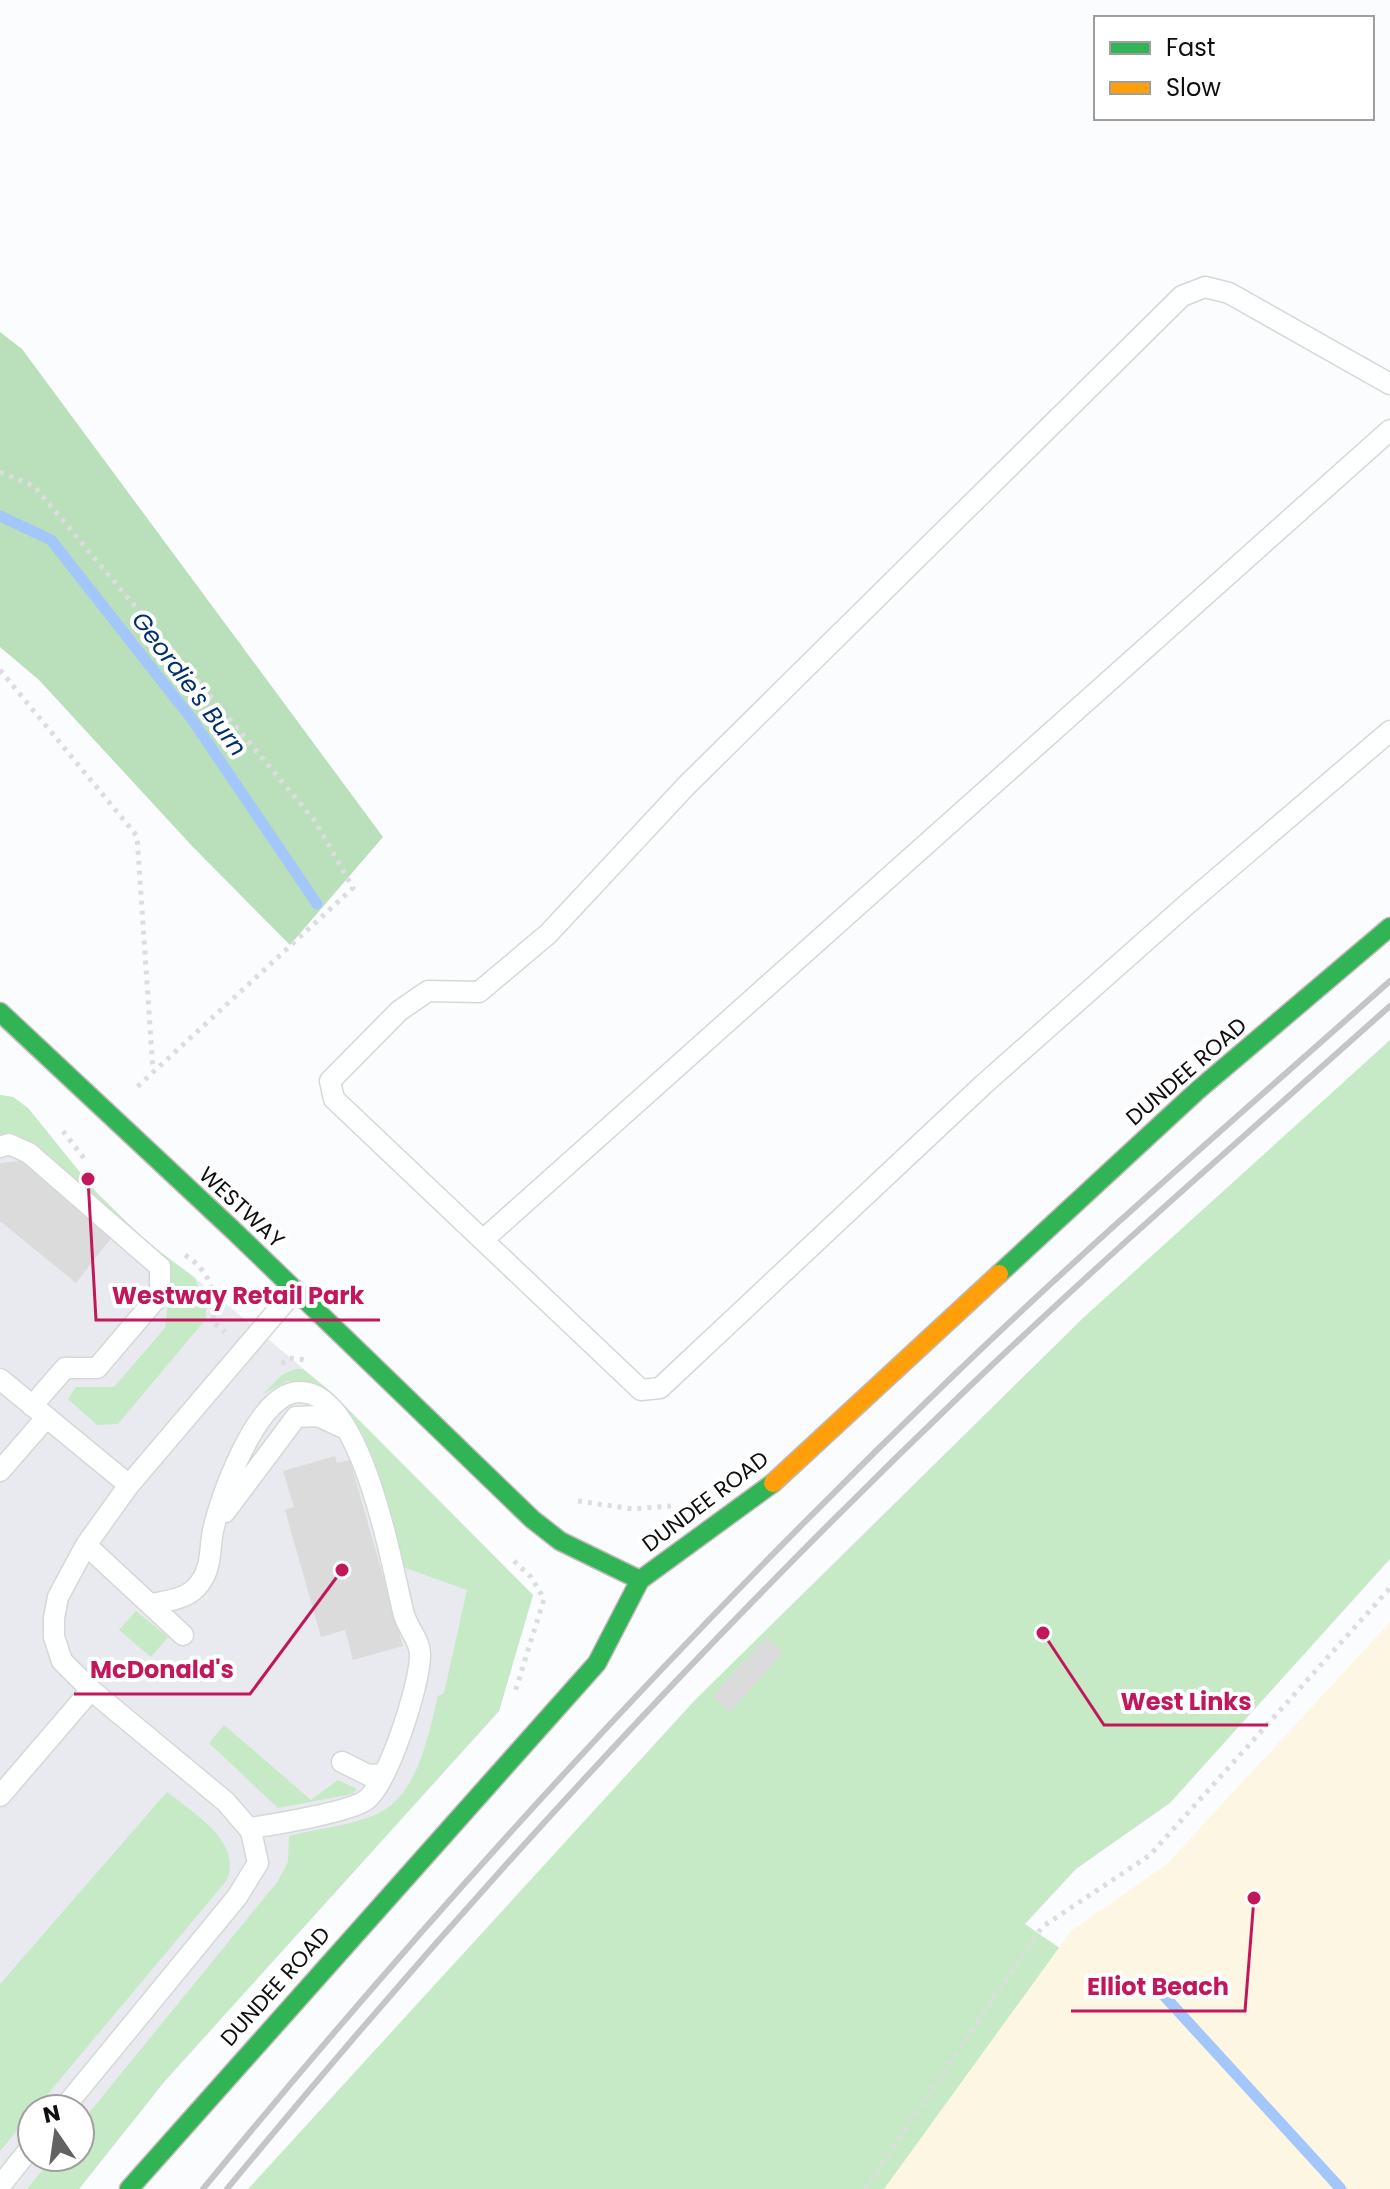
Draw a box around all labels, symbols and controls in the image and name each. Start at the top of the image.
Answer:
legend [1094,16,1374,120]
text: Fast [1166,31,1216,64]
text: Slow [1166,71,1221,104]
water label: Geordie's Burn [124,605,255,763]
street label: DUNDEE ROAD [1119,1010,1253,1133]
street label: WESTWAY [192,1160,291,1255]
callout: Westway Retail Park [96,1272,380,1320]
text: Westway Retail Park [112,1279,364,1312]
street label: DUNDEE ROAD [636,1444,775,1559]
callout: McDonald's [74,1646,250,1694]
text: McDonald's [90,1653,234,1686]
callout: West Links [1104,1677,1268,1725]
text: West Links [1120,1685,1252,1718]
street label: DUNDEE ROAD [213,1920,337,2053]
callout: Elliot Beach [1071,1963,1245,2011]
text: Elliot Beach [1087,1970,1229,2003]
north arrow [16,2093,96,2173]
text: N [40,2097,63,2131]

